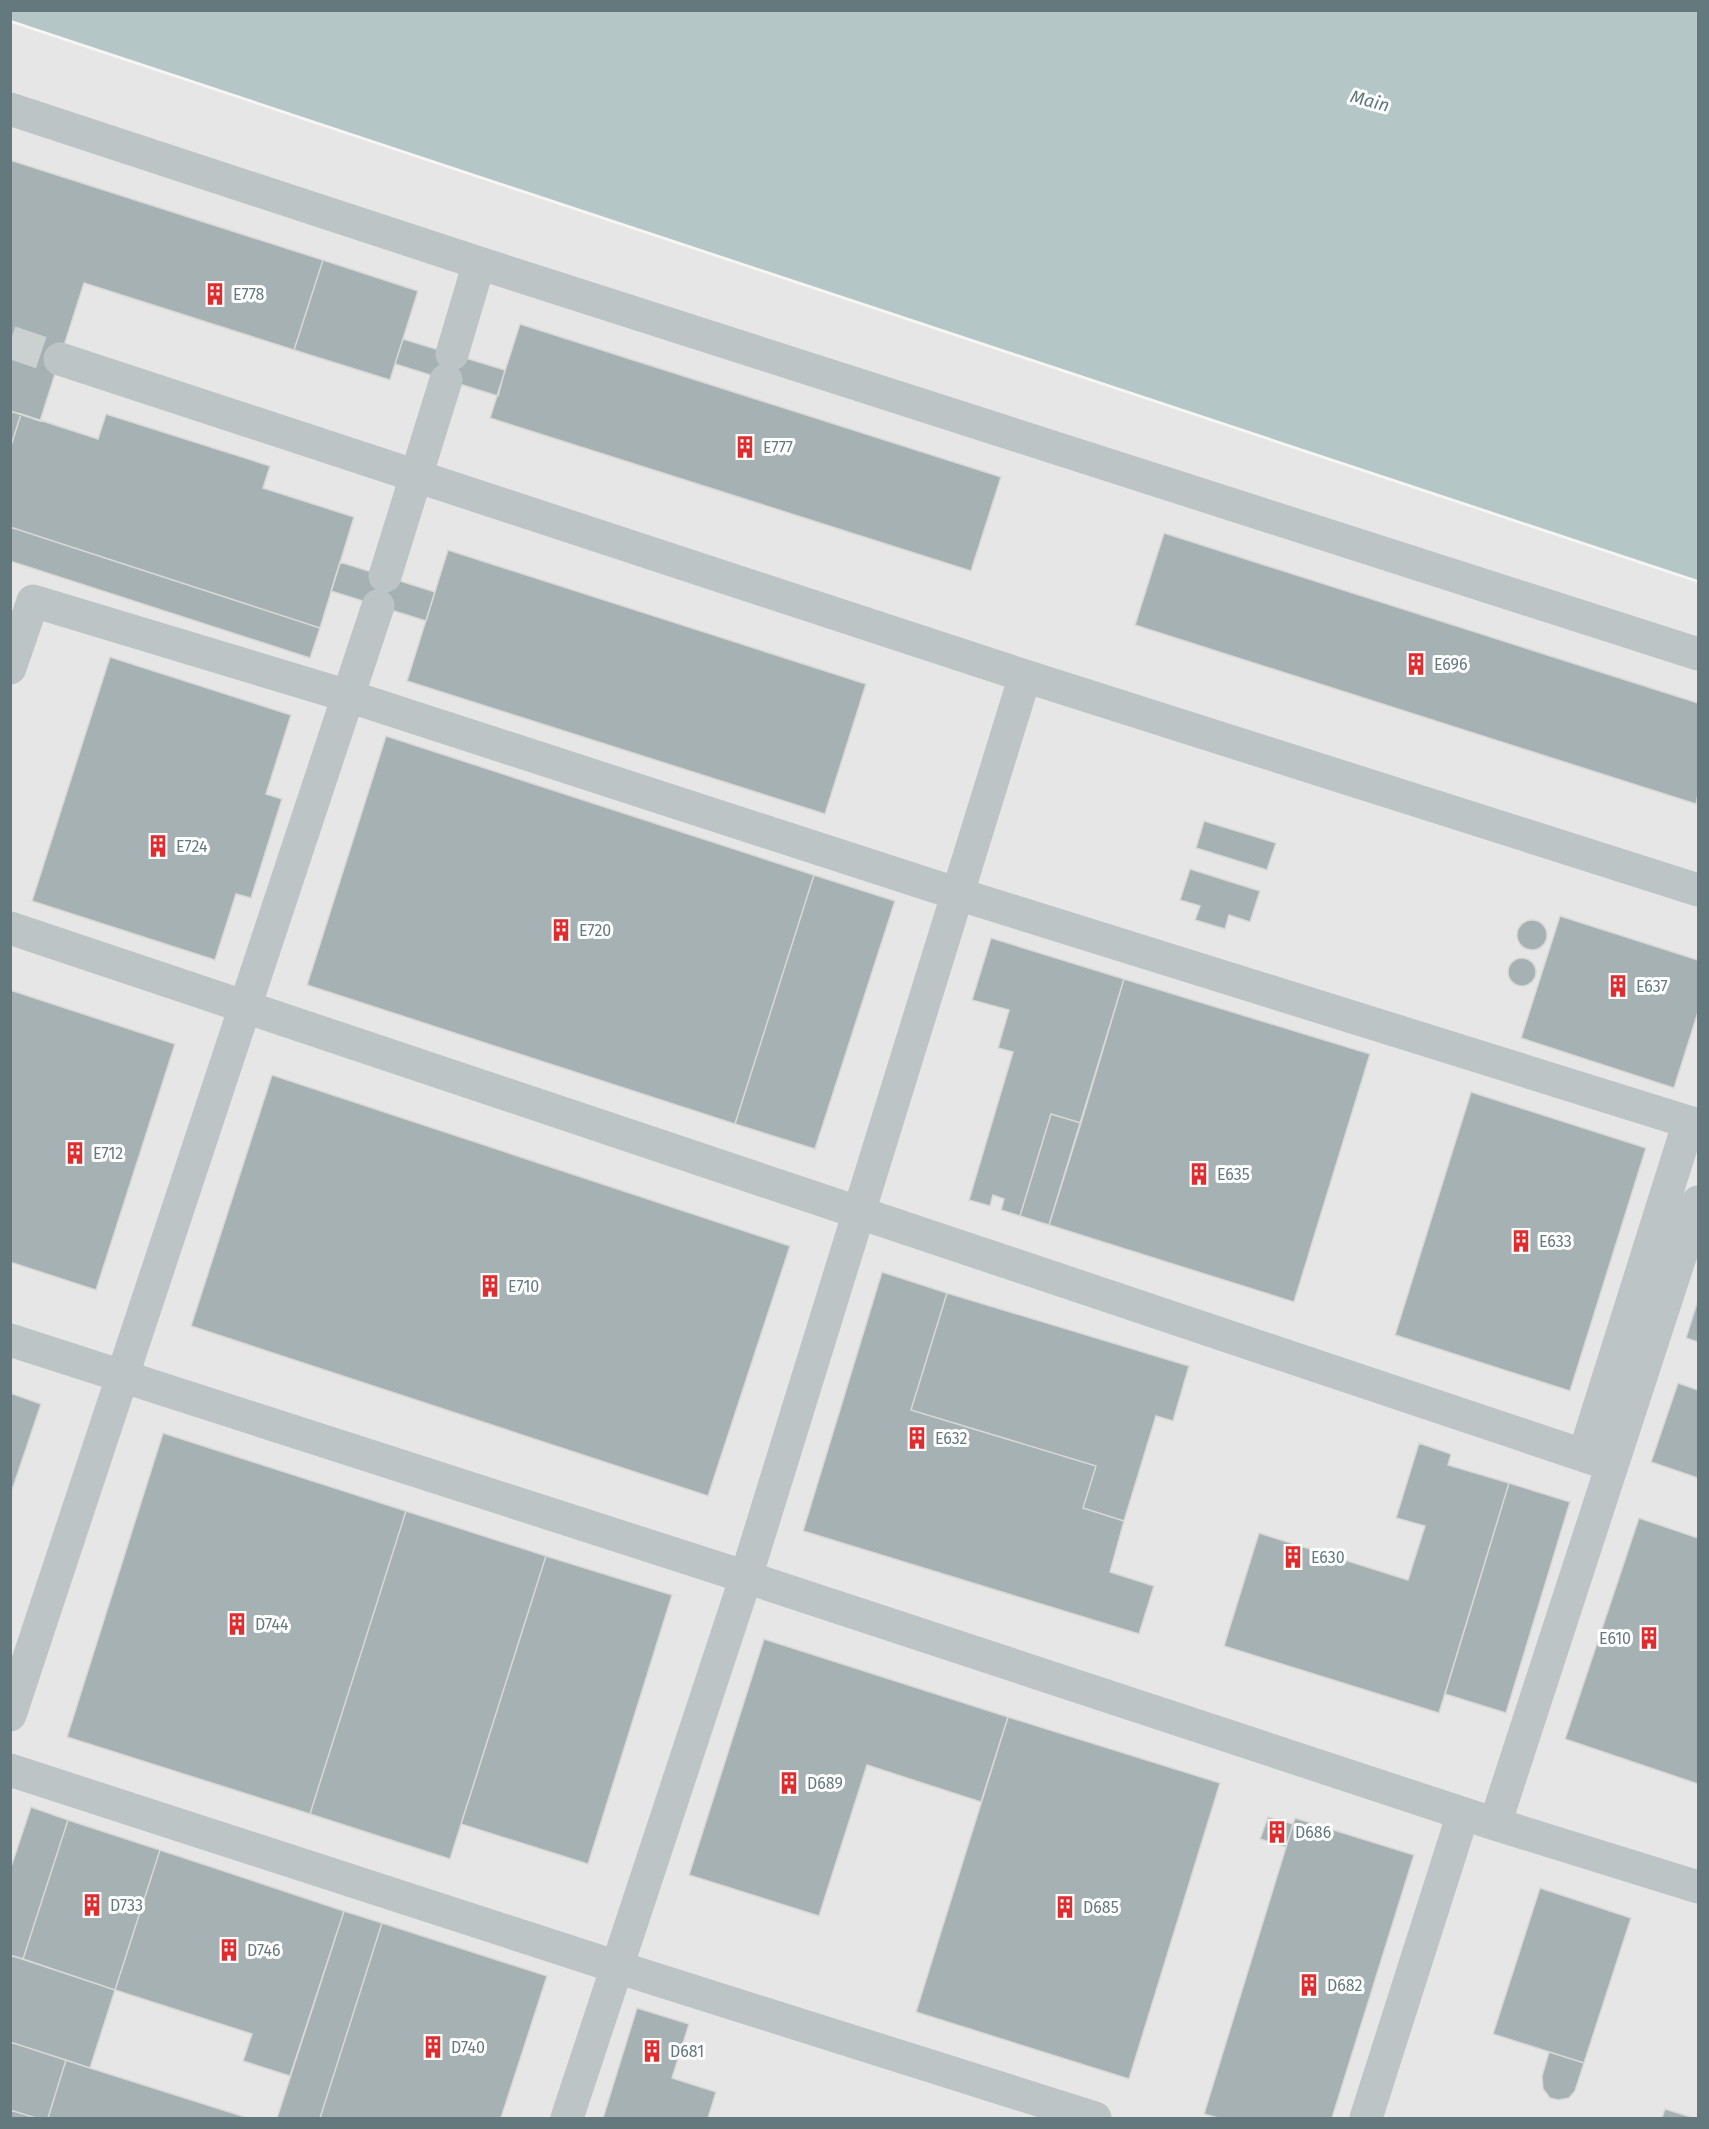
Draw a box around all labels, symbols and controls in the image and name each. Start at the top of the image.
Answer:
water label: Main [1348,85,1392,117]
building icon: E778 [202,281,228,307]
place label: E778 [233,285,264,304]
building icon: E777 [732,434,758,460]
place label: E777 [763,438,793,457]
building icon: E696 [1403,651,1429,677]
place label: E696 [1434,655,1468,674]
building icon: E724 [145,833,171,859]
place label: E724 [176,837,208,856]
building icon: E720 [548,917,574,943]
place label: E720 [579,921,611,940]
building icon: E637 [1605,973,1631,999]
place label: E637 [1636,977,1668,996]
building icon: E712 [62,1140,88,1166]
place label: E712 [93,1144,123,1163]
building icon: E635 [1186,1161,1212,1187]
place label: E635 [1217,1165,1250,1184]
building icon: E633 [1508,1228,1534,1254]
place label: E633 [1539,1232,1572,1251]
building icon: E710 [477,1273,503,1299]
place label: E710 [508,1277,539,1296]
building icon: E632 [904,1425,930,1451]
place label: E632 [935,1429,968,1448]
building icon: E630 [1280,1544,1306,1570]
place label: E630 [1311,1548,1345,1567]
building icon: D744 [224,1611,250,1637]
place label: D744 [255,1615,289,1634]
building icon: E610 [1636,1625,1662,1651]
place label: E610 [1599,1629,1631,1648]
building icon: D689 [776,1770,802,1796]
place label: D689 [807,1774,843,1793]
building icon: D686 [1264,1819,1290,1845]
place label: D686 [1295,1823,1331,1842]
building icon: D733 [79,1892,105,1918]
building icon: D685 [1052,1894,1078,1920]
place label: D733 [110,1896,143,1915]
place label: D685 [1083,1898,1119,1917]
building icon: D746 [216,1937,242,1963]
place label: D746 [247,1941,281,1960]
building icon: D682 [1296,1972,1322,1998]
place label: D682 [1327,1976,1362,1995]
building icon: D740 [420,2034,446,2060]
place label: D740 [451,2038,485,2057]
building icon: D681 [639,2038,665,2064]
place label: D681 [670,2042,704,2061]

